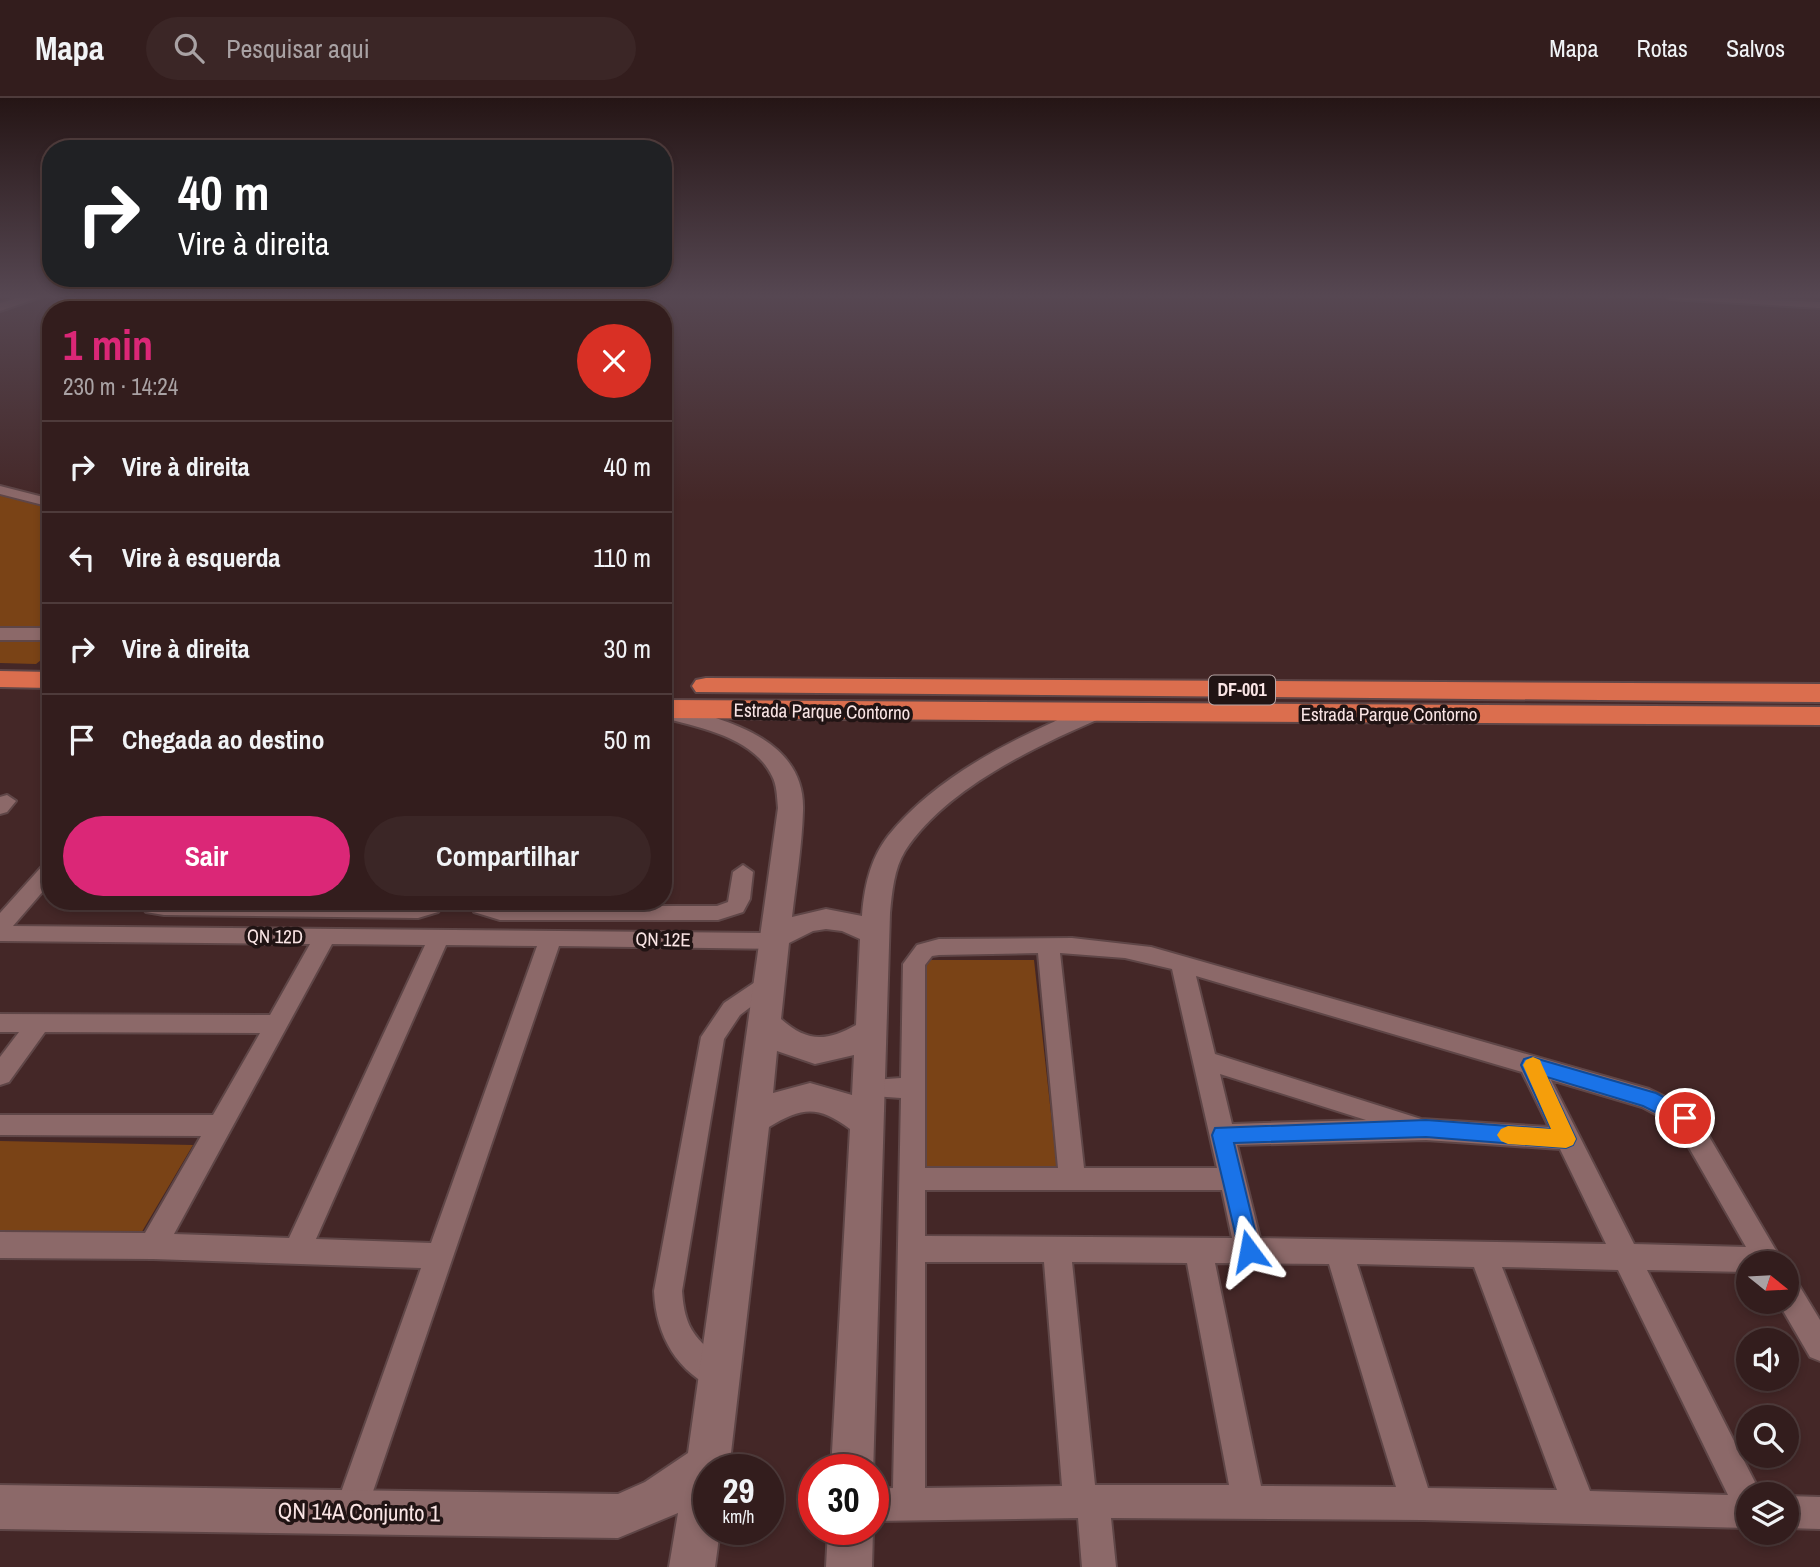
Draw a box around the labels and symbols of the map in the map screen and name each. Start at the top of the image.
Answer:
road number: DF-001 [1209,676,1275,704]
street label: Estrada Parque Contorno [733,696,911,726]
street label: Estrada Parque Contorno [1301,701,1477,727]
street label: QN 12D [247,923,303,949]
street label: QN 12E [635,926,691,952]
pin [1655,1088,1715,1148]
position arrow [1212,1214,1286,1288]
north arrow [1736,1251,1799,1314]
speed limit sign: 30 [798,1454,889,1545]
street label: QN 14A Conjunto 1 [277,1495,441,1528]

